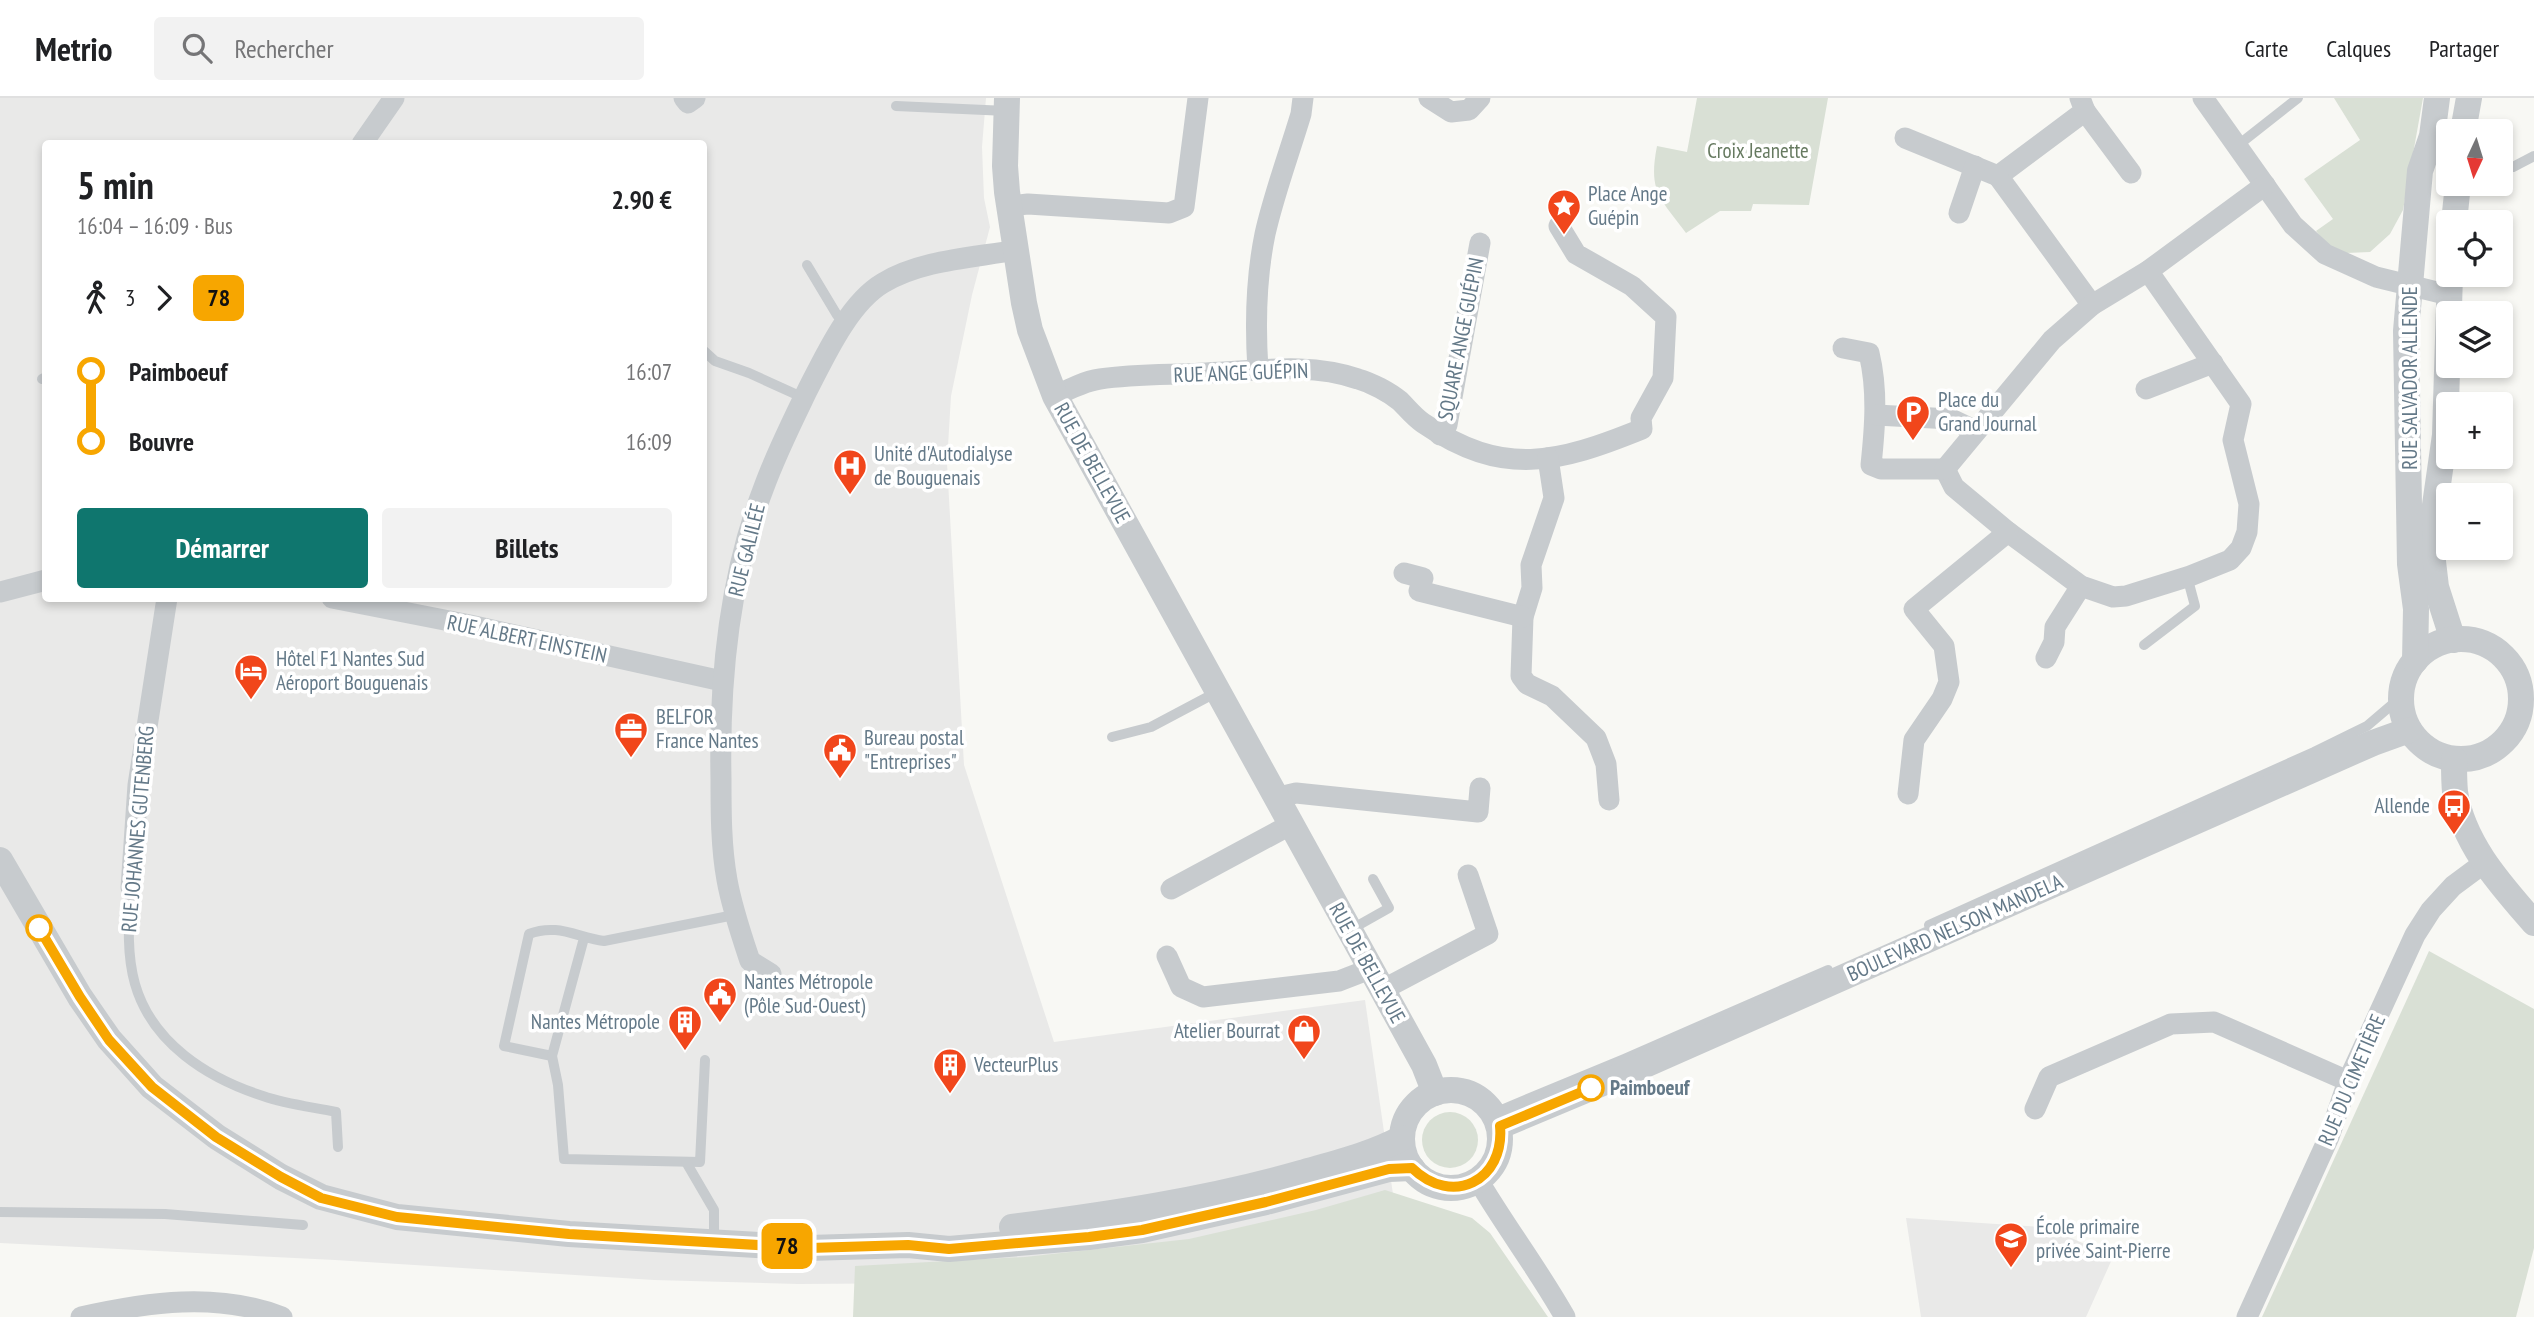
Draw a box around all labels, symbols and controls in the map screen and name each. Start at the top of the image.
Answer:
search box [154,17,644,80]
text: Metrio [35,27,112,70]
icon: search [178,29,216,67]
text: Rechercher [234,32,334,65]
text: Carte [2245,33,2288,64]
text: Calques [2326,33,2391,64]
text: Partager [2429,33,2499,64]
north arrow [2436,119,2513,196]
map controls [2436,119,2513,560]
park label: Croix Jeanette [1707,137,1809,164]
text: 5 min [77,160,154,209]
place label: Place Ange Guépin [1588,180,1667,231]
text: 2.90 € [611,183,672,216]
place icon: Place Ange Guépin [1545,187,1583,236]
button: locate [2436,210,2513,287]
text: 16:04 – 16:09 · Bus [77,211,233,240]
street label: SQUARE ANGE GUÉPIN [1431,255,1490,423]
icon: walk [77,279,115,317]
icon: forward [145,279,183,317]
text: 78 [207,282,230,313]
text: 3 [125,283,135,312]
street label: RUE SALVADOR ALLENDE [2396,286,2423,470]
button: layers [2436,301,2513,378]
text: Paimboeuf [129,355,227,388]
text: 16:07 [626,357,672,386]
street label: RUE ANGE GUÉPIN [1173,357,1309,388]
place label: Place du Grand Journal [1938,386,2037,437]
button: + [2436,392,2513,469]
parking icon: Place du Grand Journal [1894,393,1932,442]
street label: RUE DE BELLEVUE [1048,398,1137,528]
text: Bouvre [129,425,194,458]
text: 16:09 [626,427,672,456]
place label: Unité d'Autodialyse de Bouguenais [874,440,1013,491]
hospital icon: Unité d'Autodialyse de Bouguenais [831,447,869,496]
button: − [2436,483,2513,560]
street label: RUE GALILÉE [722,500,771,599]
button: Démarrer [77,508,368,588]
button: Billets [382,508,672,588]
street label: RUE ALBERT EINSTEIN [445,608,609,669]
place label: Hôtel F1 Nantes Sud Aéroport Bouguenais [276,645,428,696]
hotel icon: Hôtel F1 Nantes Sud Aéroport Bouguenais [232,652,270,701]
place label: BELFOR France Nantes [656,703,759,754]
office icon: BELFOR France Nantes [612,710,650,759]
place label: Bureau postal "Entreprises" [864,724,964,775]
street label: RUE JOHANNES GUTENBERG [115,725,160,933]
public building icon: Bureau postal "Entreprises" [821,731,859,780]
bus stop icon: Allende [2435,787,2473,836]
place label: Allende [2375,792,2430,819]
street label: BOULEVARD NELSON MANDELA [1843,868,2067,987]
street label: RUE DE BELLEVUE [1323,898,1412,1028]
unlabelled marker [26,915,52,941]
place label: Nantes Métropole (Pôle Sud-Ouest) [744,968,873,1019]
public building icon: Nantes Métropole (Pôle Sud-Ouest) [701,975,739,1024]
building icon: Nantes Métropole [666,1003,704,1052]
place label: Nantes Métropole [531,1008,660,1035]
street label: RUE DU CIMETIÈRE [2312,1010,2391,1150]
shop icon: Atelier Bourrat [1285,1012,1323,1061]
place label: Atelier Bourrat [1174,1017,1280,1044]
building icon: VecteurPlus [931,1046,969,1095]
place label: VecteurPlus [973,1051,1058,1078]
place label: Paimboeuf [1610,1074,1691,1101]
marker: Paimboeuf [1578,1075,1604,1101]
place label: École primaire privée Saint-Pierre [2036,1213,2171,1264]
school or university icon: École primaire privée Saint-Pierre [1992,1220,2030,1269]
line badge: 78 [756,1223,818,1269]
text: 78 [776,1230,798,1261]

